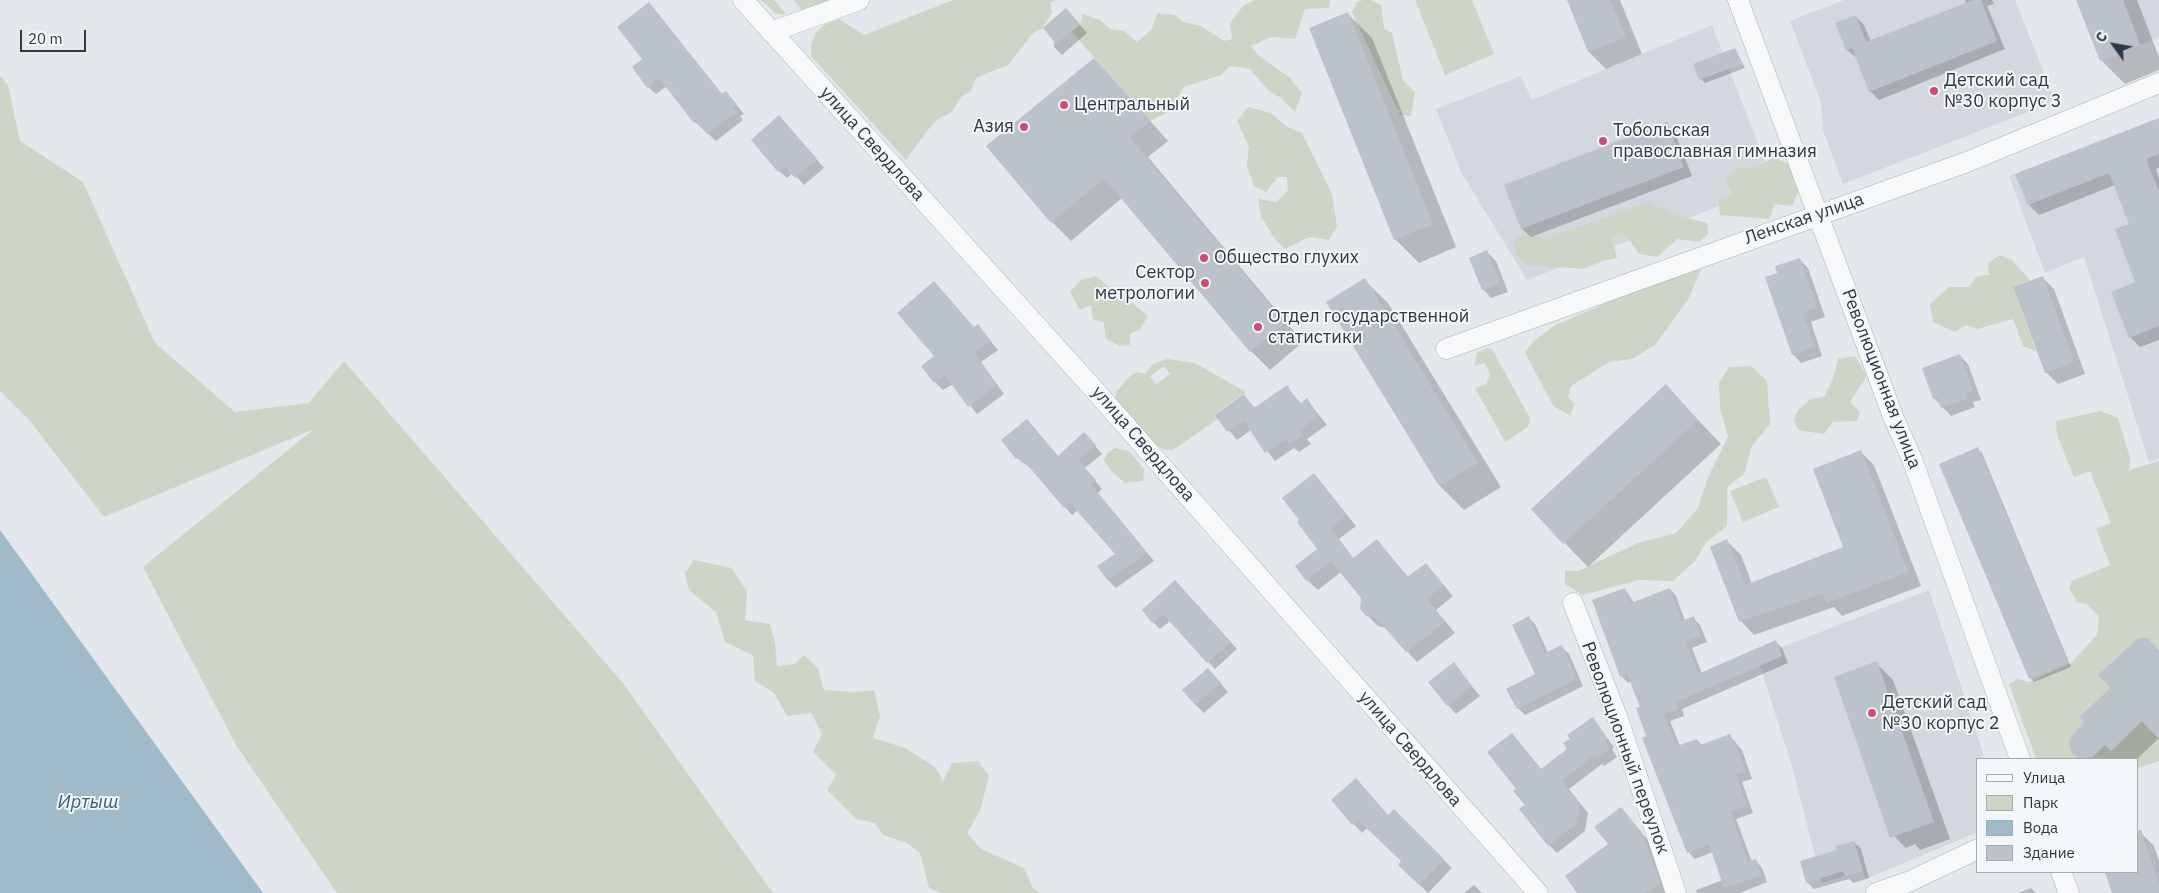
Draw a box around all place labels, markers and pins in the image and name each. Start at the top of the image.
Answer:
place label: Детский сад №30 корпус 3 [1944,70,2062,112]
marker: Детский сад №30 корпус 3 [1928,85,1940,97]
place label: Центральный [1074,94,1190,116]
marker: Центральный [1058,99,1070,111]
place label: Азия [973,116,1014,138]
place label: Тобольская православная гимназия [1613,120,1817,162]
marker: Азия [1018,121,1030,133]
marker: Тобольская православная гимназия [1597,135,1609,147]
place label: Общество глухих [1214,247,1359,269]
marker: Общество глухих [1198,252,1210,264]
place label: Сектор метрологии [1095,262,1195,304]
marker: Сектор метрологии [1199,277,1211,289]
place label: Отдел государственной статистики [1268,306,1469,348]
marker: Отдел государственной статистики [1252,321,1264,333]
place label: Детский сад №30 корпус 2 [1882,692,2000,734]
marker: Детский сад №30 корпус 2 [1866,707,1878,719]

